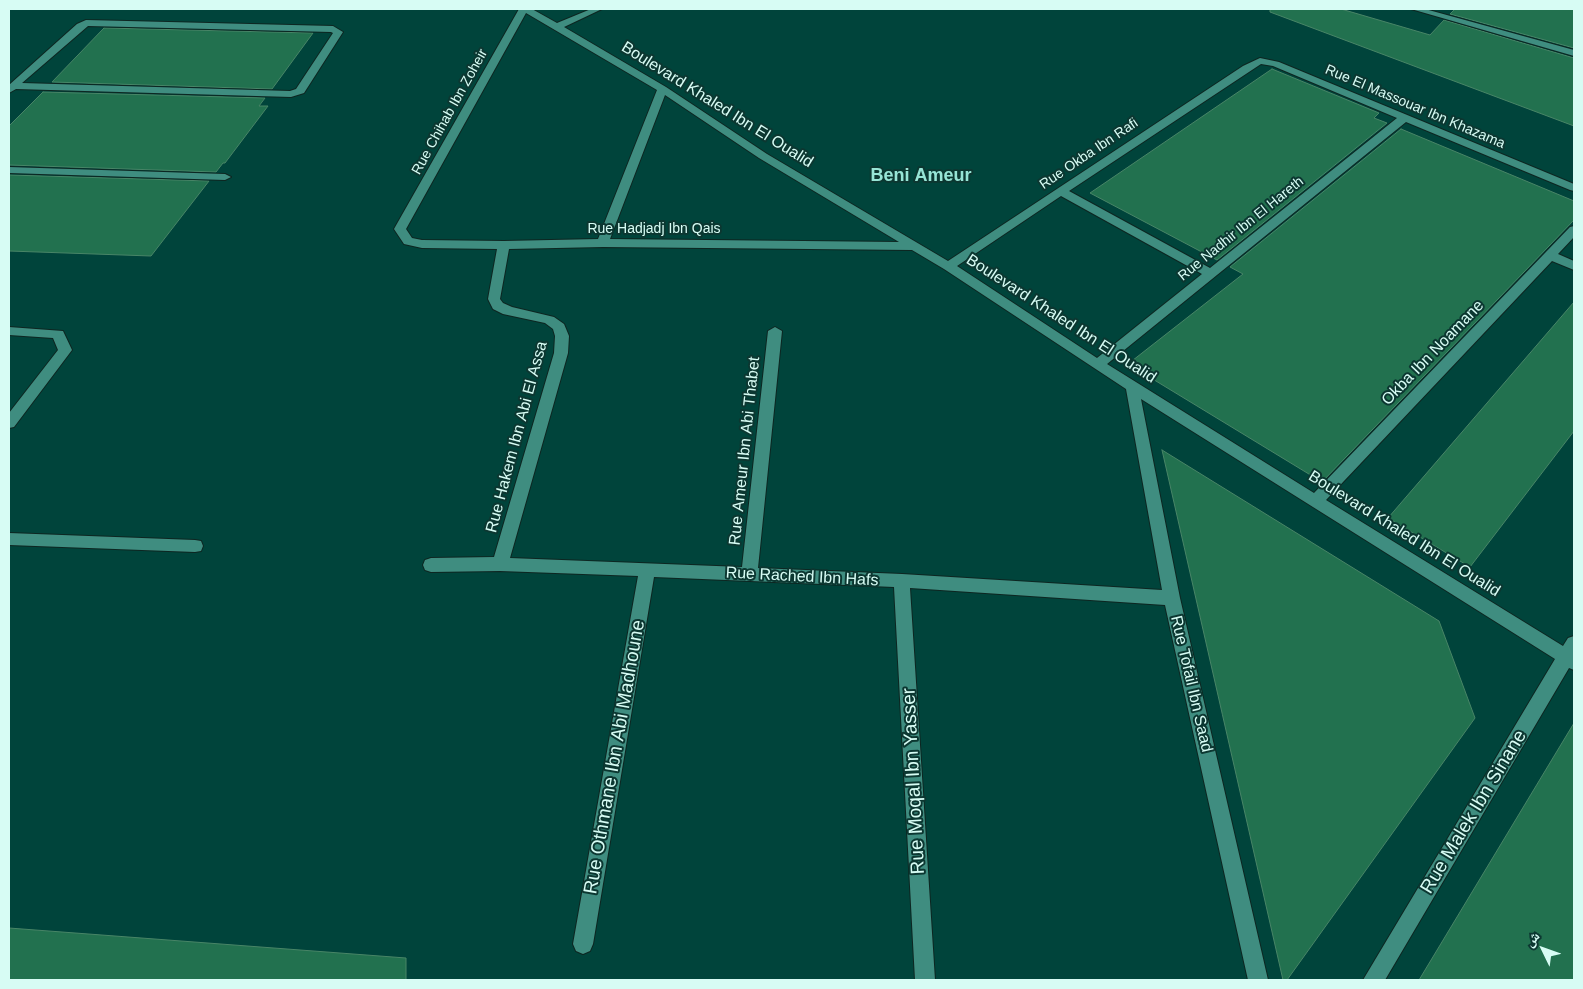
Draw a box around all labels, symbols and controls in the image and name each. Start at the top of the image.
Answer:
street label: Boulevard Khaled Ibn El Oualid [618,38,816,172]
street label: Rue Chihab Ibn Zoheir [409,46,491,178]
street label: Rue El Massouar Ibn Khazama [1323,61,1507,153]
street label: Rue Okba Ibn Rafi [1037,115,1141,193]
district label: Beni Ameur [870,165,972,187]
street label: Rue Nadhir Ibn El Hareth [1175,173,1307,285]
street label: Rue Hadjadj Ibn Qais [587,221,721,237]
street label: Boulevard Khaled Ibn El Oualid [963,250,1159,388]
street label: Okba Ibn Noamane [1378,296,1488,410]
street label: Rue Hakem Ibn Abi El Assa [482,339,552,535]
street label: Rue Ameur Ibn Abi Thabet [726,356,764,546]
street label: Boulevard Khaled Ibn El Oualid [1305,467,1503,601]
street label: Rue Rached Ibn Hafs [725,563,879,591]
street label: Rue Tofail Ibn Saad [1166,614,1216,754]
street label: Rue Othmane Ibn Abi Madhoune [580,618,650,896]
street label: Rue Moqal Ibn Yasser [898,687,930,875]
street label: Rue Malek Ibn Sinane [1416,726,1532,898]
north arrow [1518,924,1568,974]
text: ش [1521,928,1543,950]

